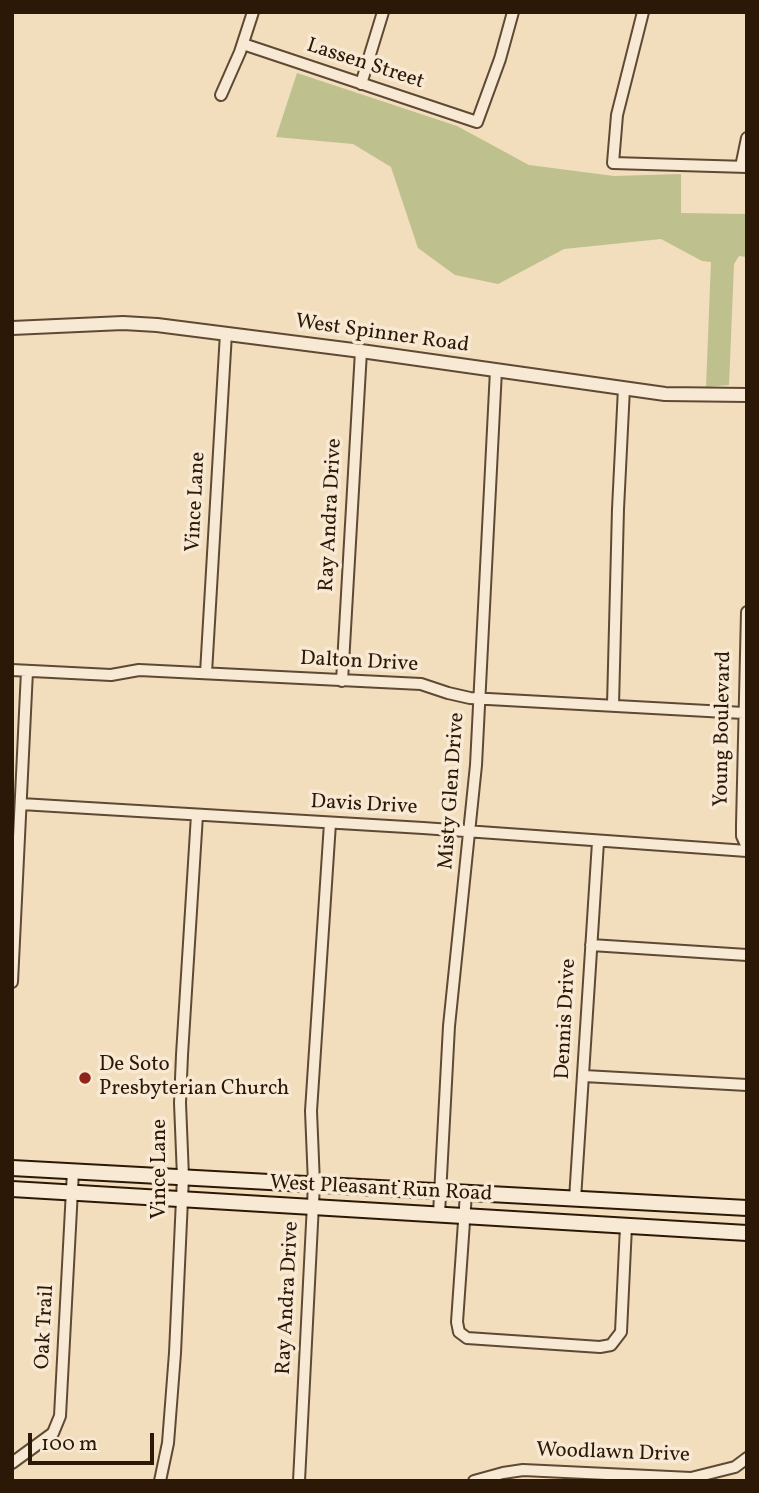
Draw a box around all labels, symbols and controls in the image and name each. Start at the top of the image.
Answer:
street label: Lassen Street [303,34,427,96]
street label: West Spinner Road [293,310,471,360]
street label: Ray Andra Drive [315,438,349,592]
street label: Vince Lane [182,451,212,553]
street label: Dalton Drive [299,647,419,679]
street label: Young Boulevard [710,651,738,807]
street label: Misty Glen Drive [435,712,471,870]
street label: Davis Drive [310,791,418,821]
street label: Dennis Drive [551,958,583,1080]
place label: De Soto Presbyterian Church [99,1053,289,1103]
marker: De Soto Presbyterian Church [77,1070,93,1086]
street label: Vince Lane [148,1119,174,1219]
street label: West Pleasant Run Road [269,1172,493,1208]
street label: Ray Andra Drive [272,1221,306,1375]
street label: Oak Trail [31,1284,61,1370]
scale bar [32,1420,158,1464]
text: 100 m [41,1430,98,1459]
street label: Woodlawn Drive [536,1439,690,1469]

